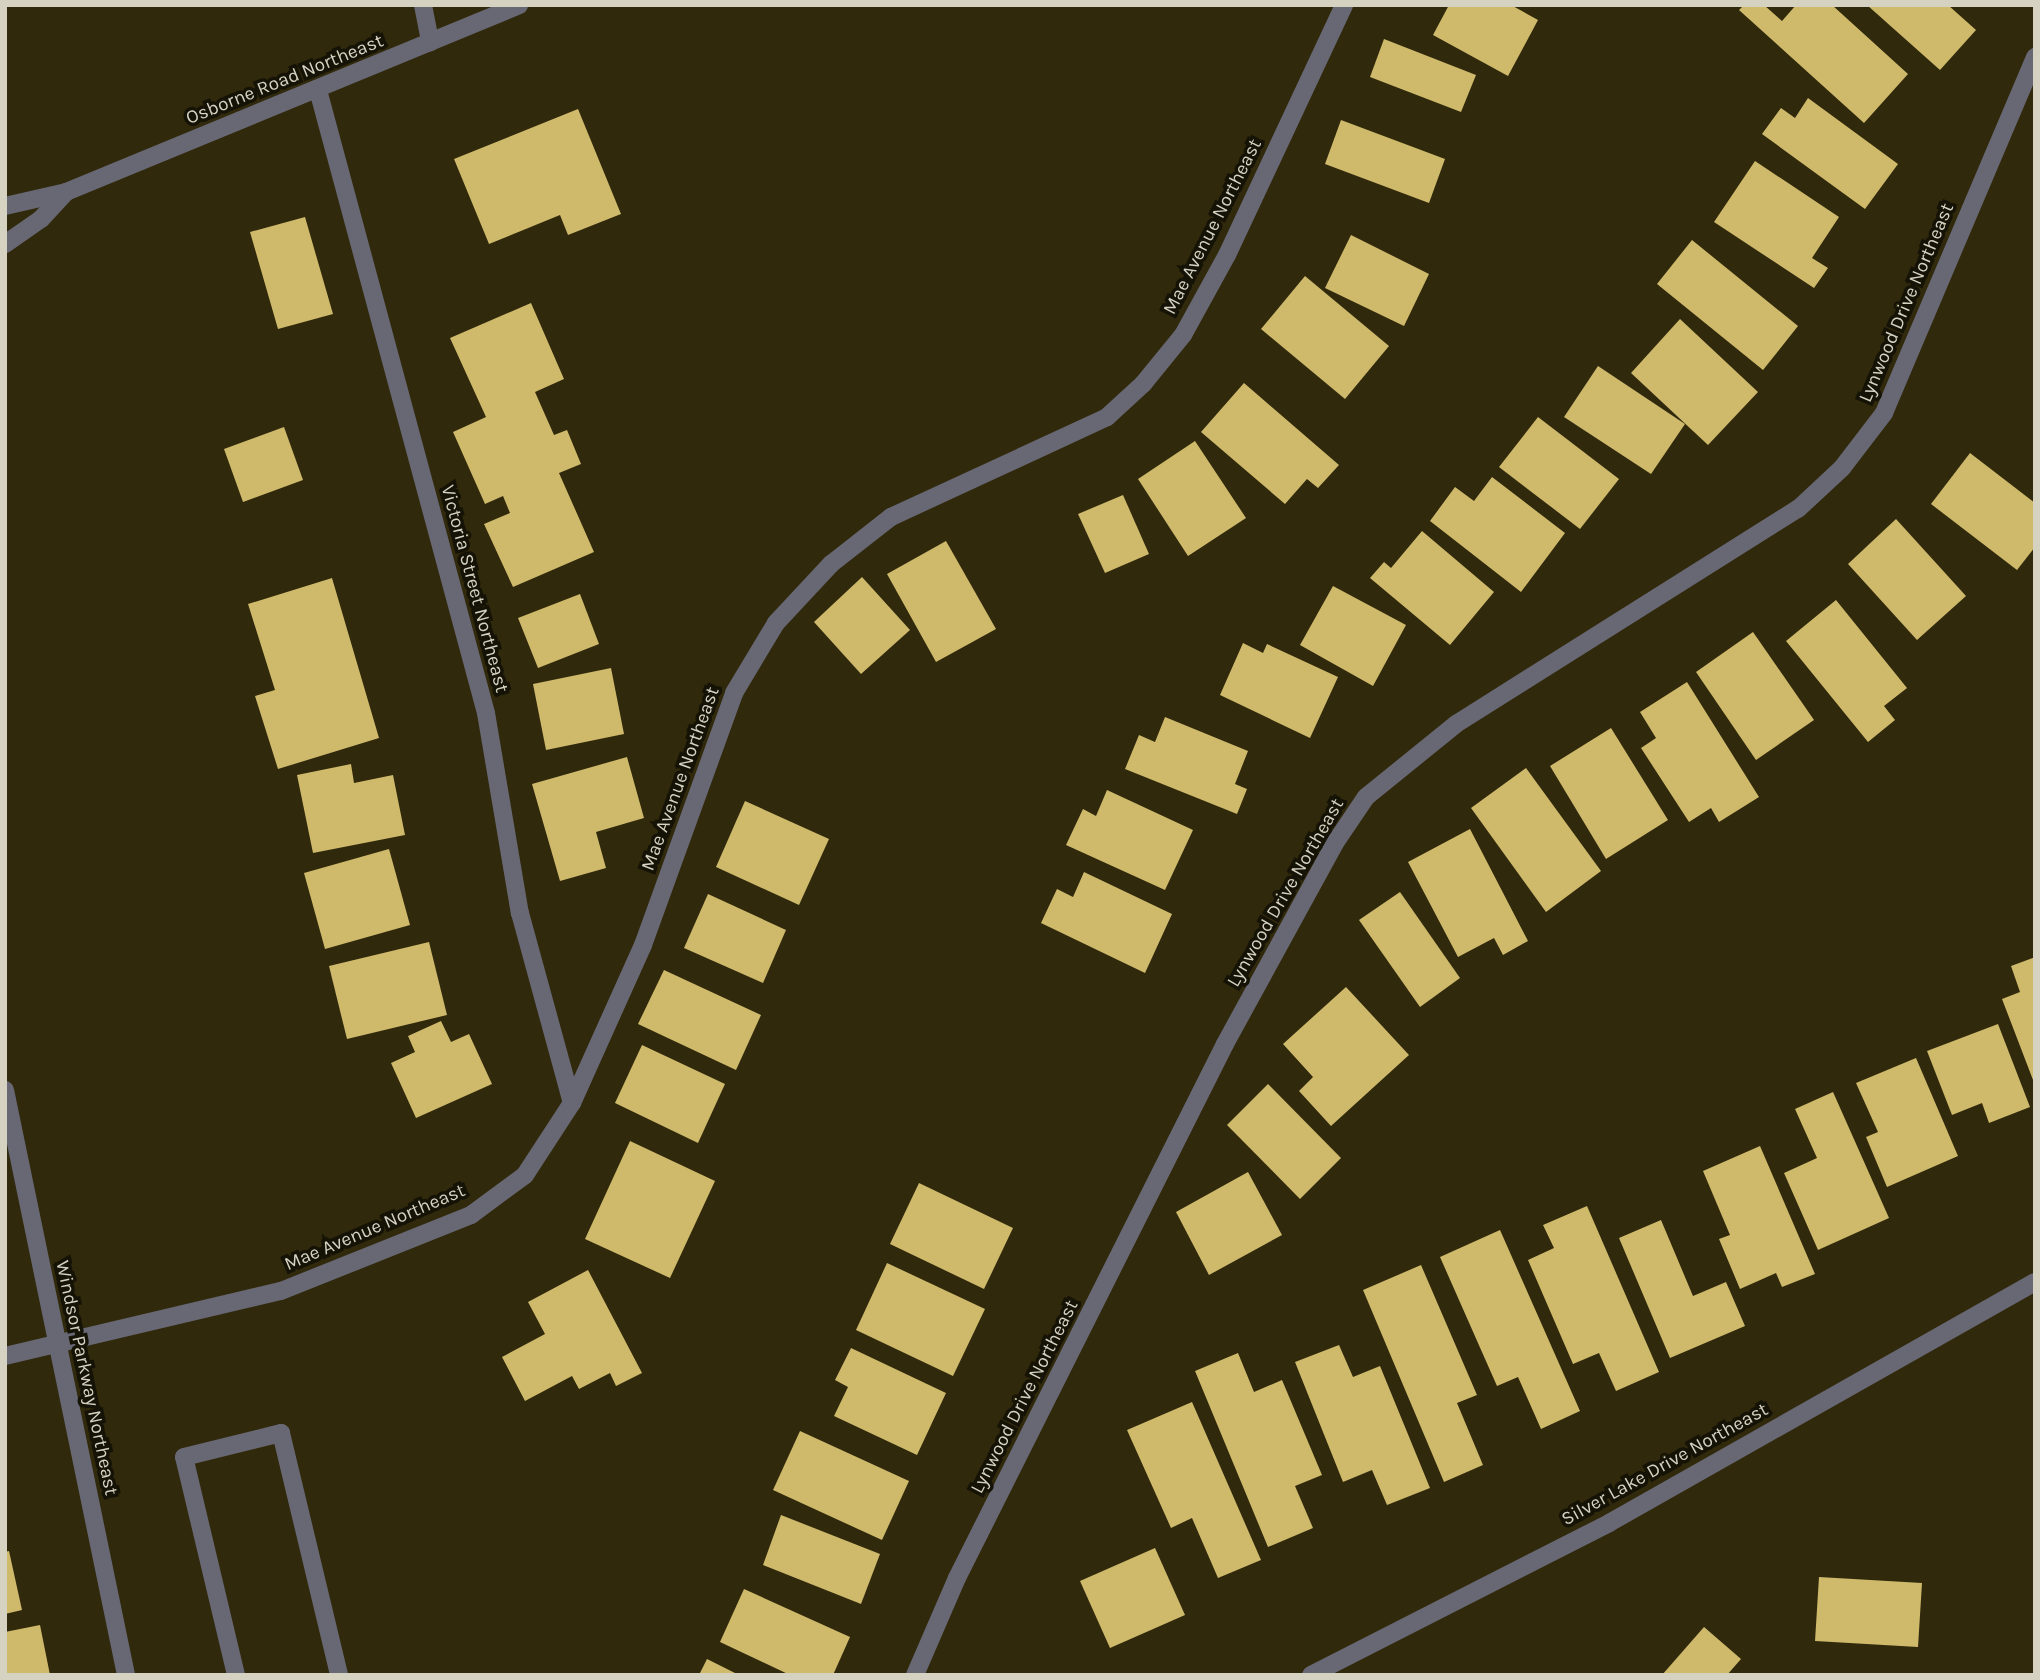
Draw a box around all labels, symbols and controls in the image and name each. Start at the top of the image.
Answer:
street label: Osborne Road Northeast [183,30,387,130]
street label: Mae Avenue Northeast [1159,135,1267,319]
street label: Lynwood Drive Northeast [1855,200,1959,406]
street label: Victoria Street Northeast [435,483,513,695]
street label: Mae Avenue Northeast [637,684,725,874]
street label: Lynwood Drive Northeast [1223,795,1349,991]
street label: Mae Avenue Northeast [281,1180,469,1276]
street label: Windsor Parkway Northeast [50,1259,122,1497]
street label: Lynwood Drive Northeast [966,1296,1084,1498]
street label: Silver Lake Drive Northeast [1558,1399,1772,1531]

